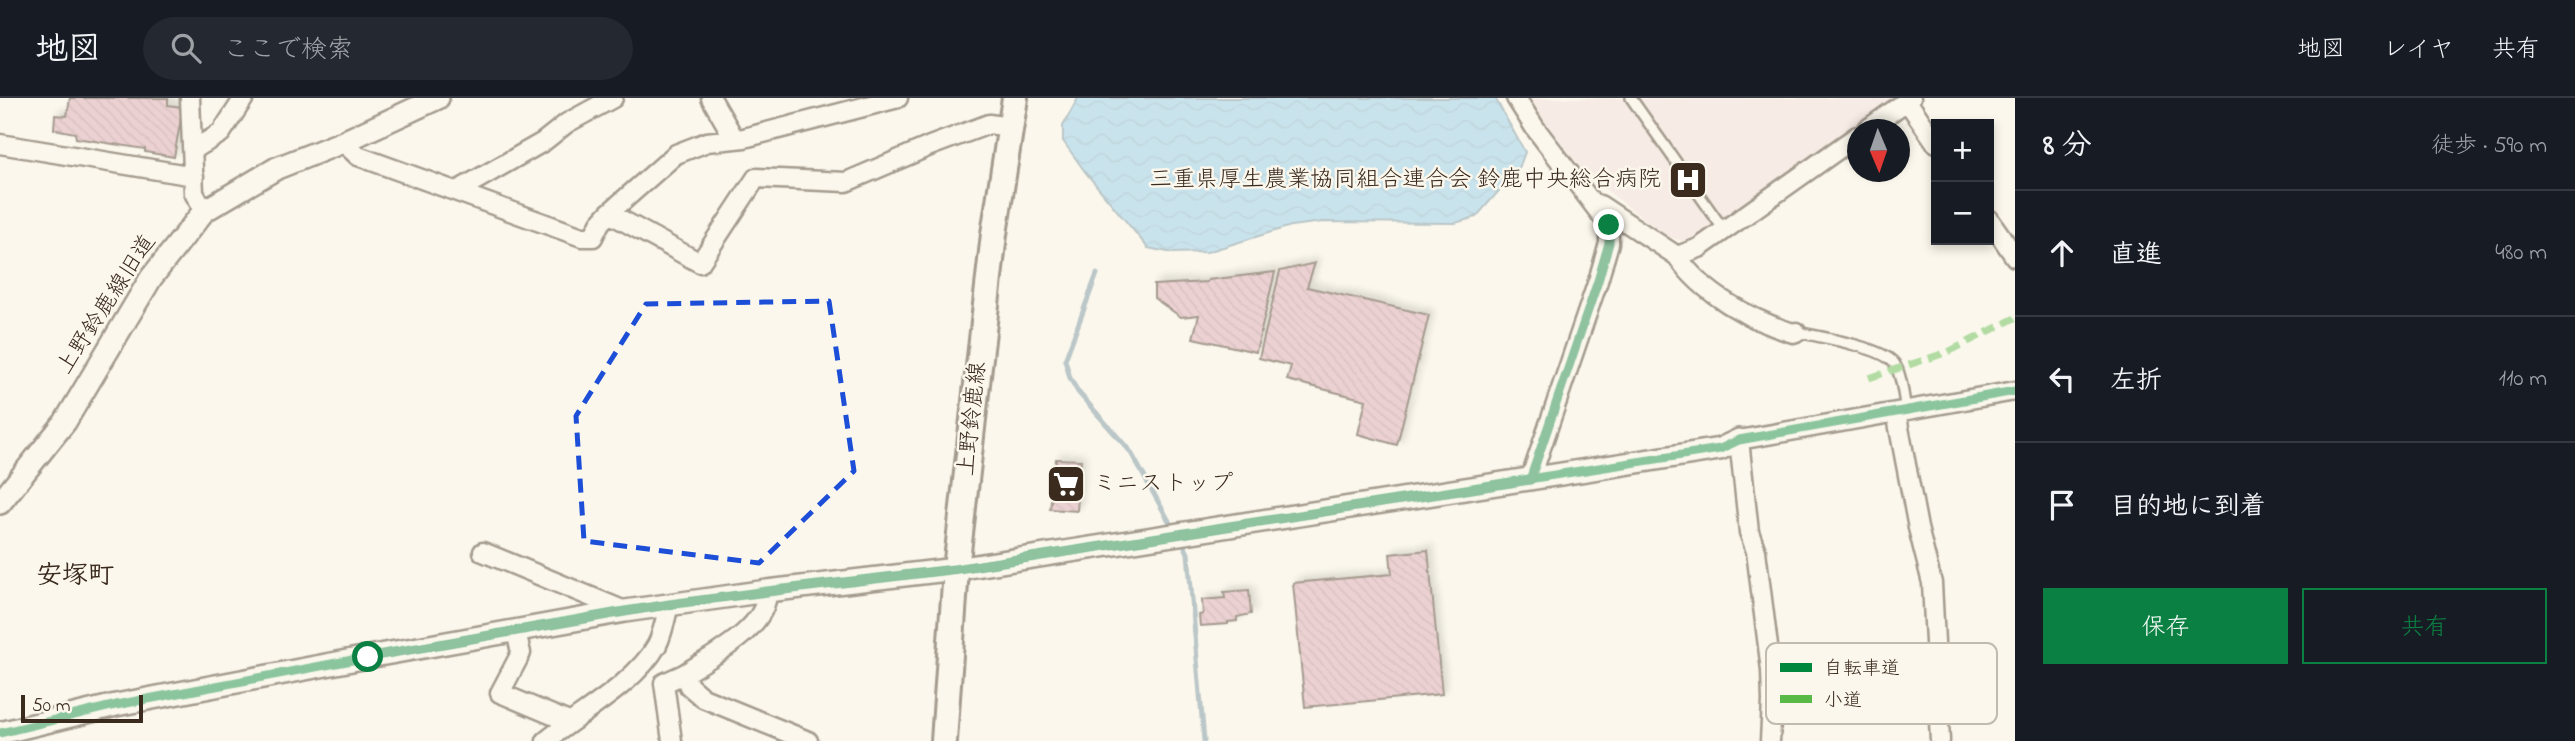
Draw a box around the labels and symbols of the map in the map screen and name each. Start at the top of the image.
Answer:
north arrow [1847,119,1910,182]
hospital icon: 三重県厚生農業協同組合連合会 鈴鹿中央総合病院 [1667,159,1709,201]
place label: 三重県厚生農業協同組合連合会 鈴鹿中央総合病院 [1149,164,1661,197]
route end [1593,209,1624,240]
street label: 上野鈴鹿線旧道 [49,229,165,381]
street label: 上野鈴鹿線 [951,360,995,478]
supermarket icon: ミニストップ [1045,463,1087,505]
place label: ミニストップ [1093,468,1233,501]
district label: 安塚町 [36,558,114,596]
route start [352,641,383,672]
legend [1766,643,1997,724]
text: 自転車道 [1824,656,1900,683]
text: 小道 [1824,688,1862,715]
scale bar [21,692,144,724]

